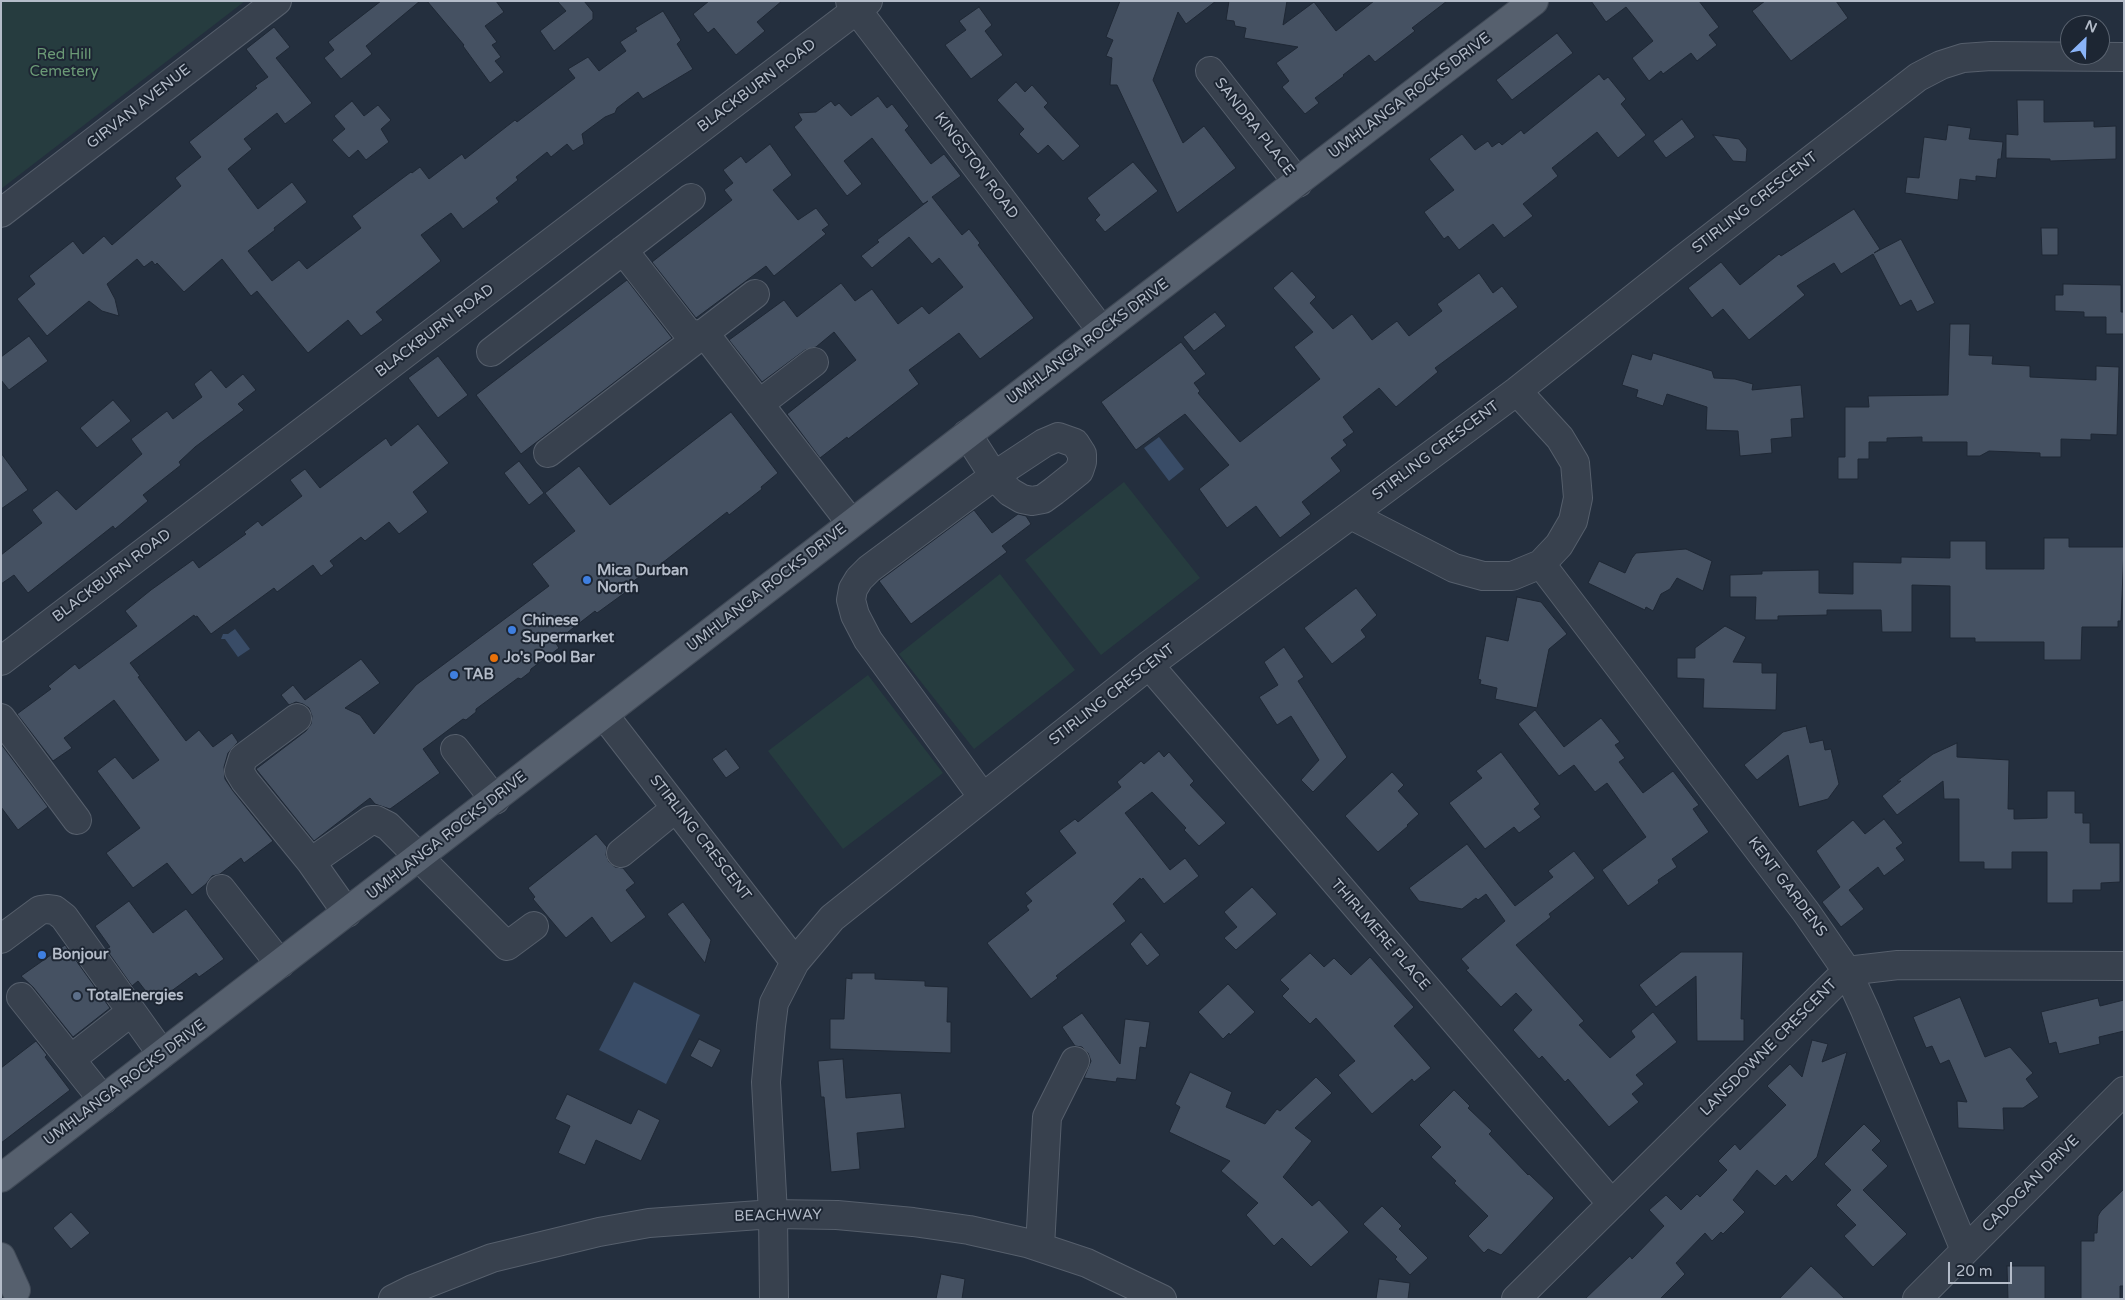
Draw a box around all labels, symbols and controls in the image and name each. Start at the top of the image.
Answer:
north arrow [2060,15,2110,65]
text: N [2082,17,2099,37]
street label: UMHLANGA ROCKS DRIVE [1326,29,1494,163]
street label: BLACKBURN ROAD [694,36,820,136]
park label: Red Hill Cemetery [30,46,98,81]
street label: GIRVAN AVENUE [84,61,194,153]
street label: SANDRA PLACE [1210,75,1298,179]
street label: KINGSTON ROAD [930,109,1022,223]
street label: STIRLING CRESCENT [1689,148,1821,258]
street label: UMHLANGA ROCKS DRIVE [1004,275,1172,409]
street label: BLACKBURN ROAD [372,281,498,381]
street label: STIRLING CRESCENT [1369,397,1503,505]
street label: UMHLANGA ROCKS DRIVE [683,520,851,656]
street label: BLACKBURN ROAD [49,526,175,626]
place label: Mica Durban North [597,562,688,597]
marker: Mica Durban North [581,574,593,586]
place label: Chinese Supermarket [522,612,614,647]
marker: Chinese Supermarket [506,624,518,636]
street label: STIRLING CRESCENT [1046,640,1178,750]
place label: Jo's Pool Bar [504,649,595,667]
marker: Jo's Pool Bar [488,652,500,664]
place label: TAB [464,666,494,684]
marker: TAB [448,669,460,681]
street label: UMHLANGA ROCKS DRIVE [363,768,531,904]
street label: STIRLING CRESCENT [645,772,755,904]
street label: KENT GARDENS [1744,834,1830,940]
street label: THIRLMERE PLACE [1327,876,1433,994]
place label: Bonjour [52,946,108,964]
marker: Bonjour [36,949,48,961]
street label: LANSDOWNE CRESCENT [1697,976,1841,1120]
place label: TotalEnergies [87,987,183,1005]
marker: TotalEnergies [71,990,83,1002]
street label: UMHLANGA ROCKS DRIVE [41,1016,209,1150]
street label: CADOGAN DRIVE [1979,1132,2083,1236]
street label: BEACHWAY [734,1206,822,1226]
scale bar [1950,1252,2014,1284]
text: 20 m [1956,1262,1993,1280]

